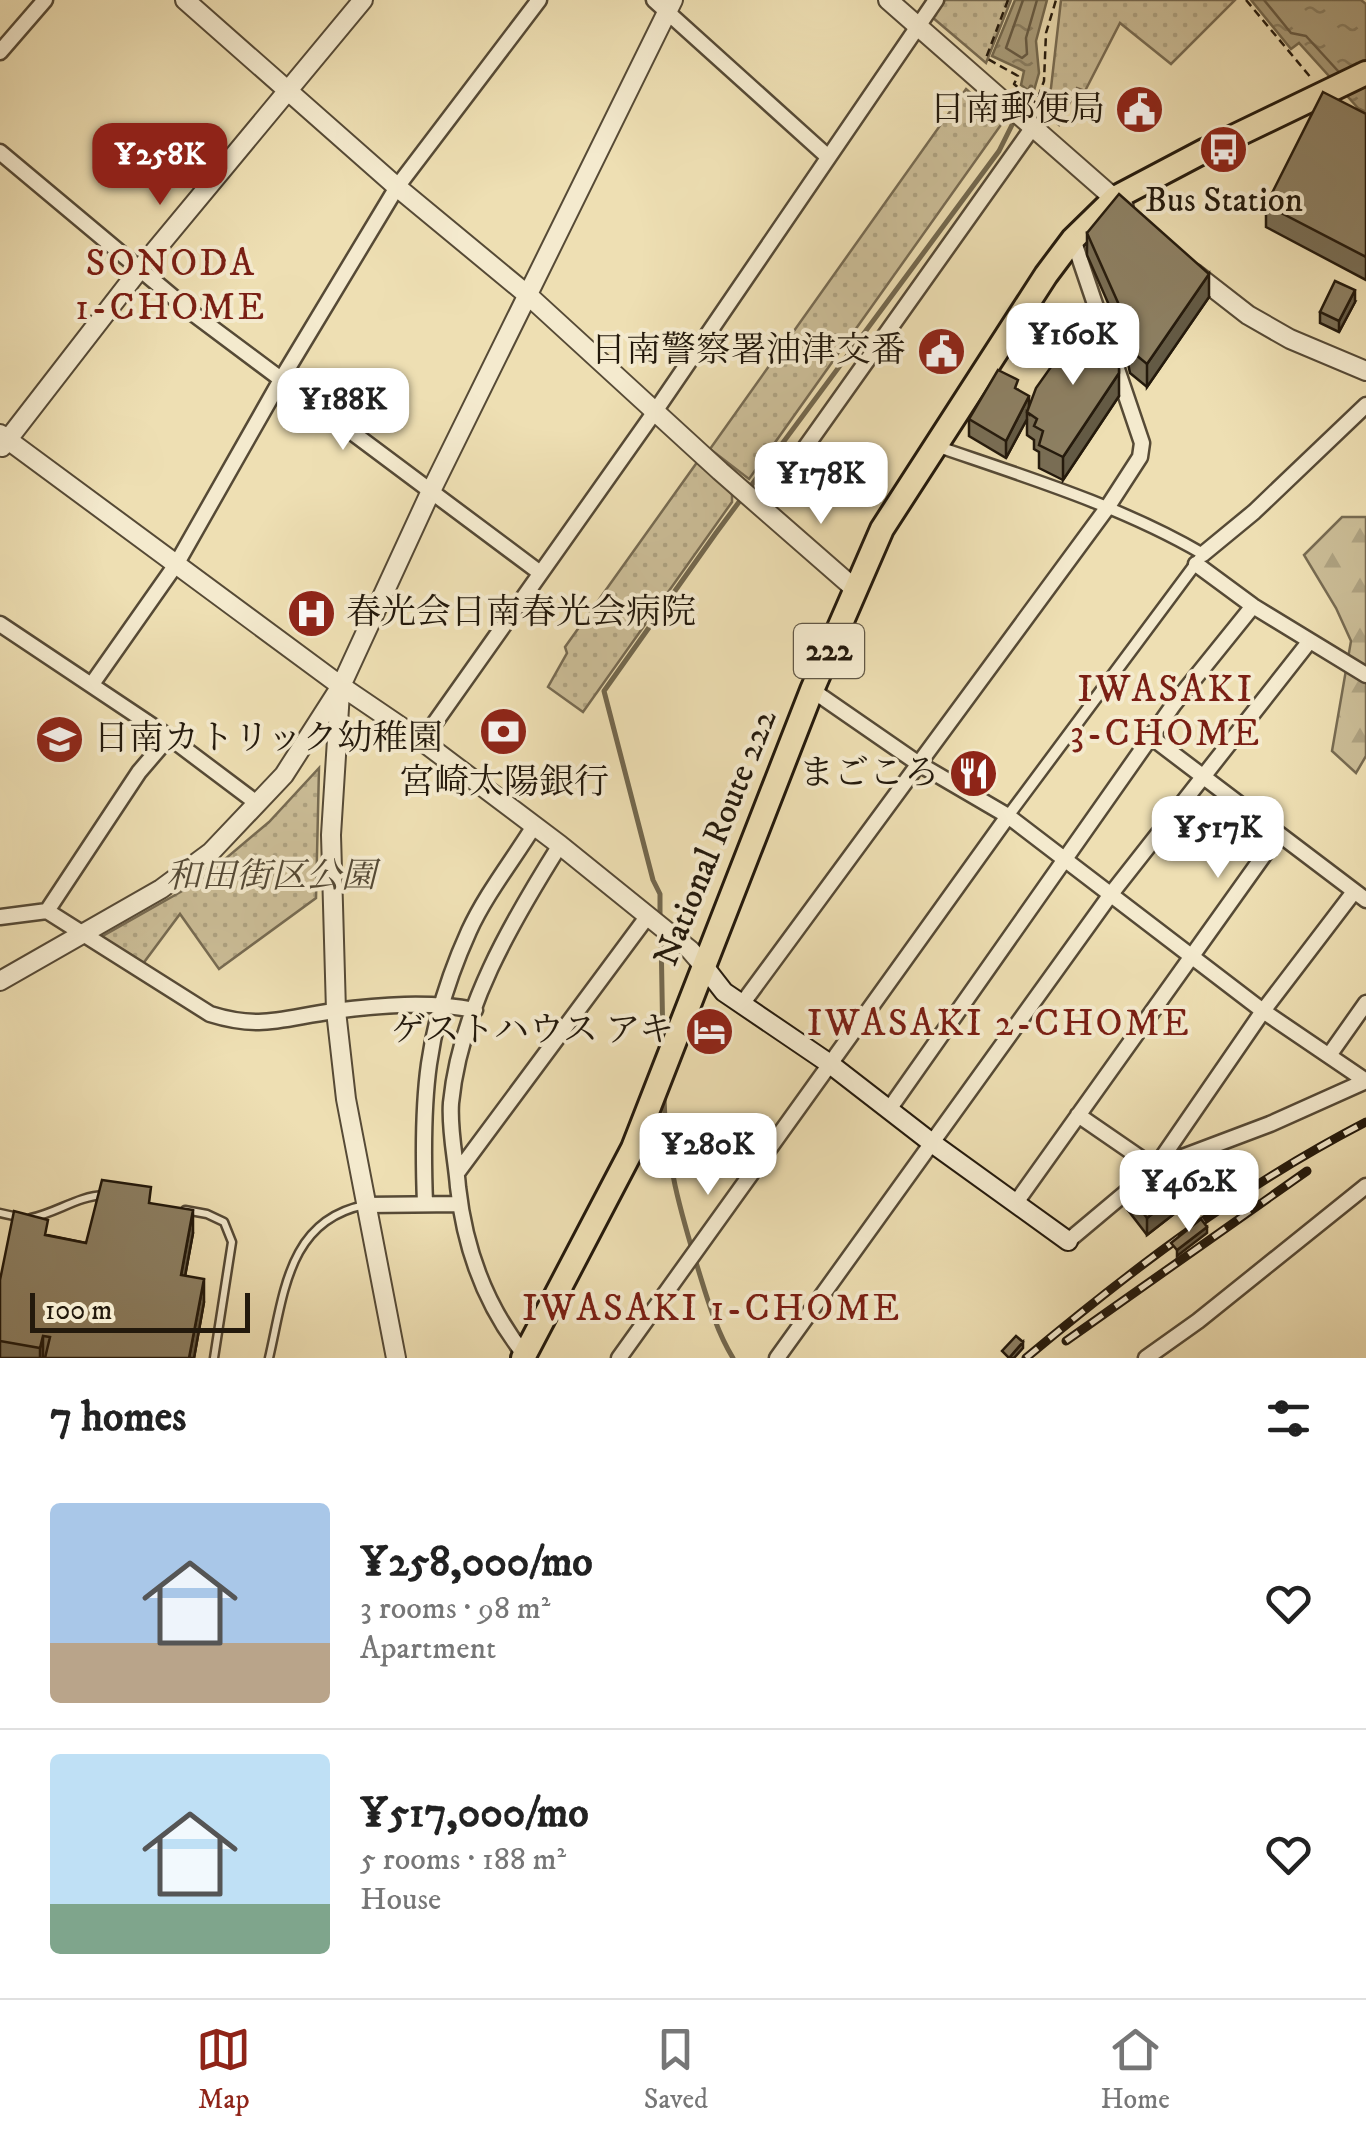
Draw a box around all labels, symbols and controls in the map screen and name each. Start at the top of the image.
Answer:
public building icon: 日南郵便局 [1114,84,1166,136]
place label: 日南郵便局 [930,88,1105,132]
pin: ¥258K [90,123,230,208]
bus stop icon: Bus Station [1198,123,1250,175]
text: ¥258K [114,135,206,175]
place label: Bus Station [1145,179,1303,223]
district label: SONODA 1-CHOME [75,240,267,332]
pin: ¥160K [1003,303,1143,388]
text: ¥160K [1028,315,1118,355]
public building icon: 日南警察署油津交番 [915,325,967,377]
place label: 日南警察署油津交番 [591,329,906,373]
pin: ¥188K [273,368,413,453]
text: ¥188K [299,380,387,420]
pin: ¥178K [751,442,891,527]
text: ¥178K [777,454,865,494]
hospital icon: 春光会日南春光会病院 [285,587,337,639]
place label: 春光会日南春光会病院 [346,591,696,635]
road number: 222 [794,624,864,678]
district label: IWASAKI 3-CHOME [1070,666,1262,758]
street label: National Route 222 [644,703,788,973]
bank icon: 宮崎太陽銀行 [478,705,530,757]
school or university icon: 日南カトリック幼稚園 [33,713,85,765]
place label: 日南カトリック幼稚園 [94,717,443,761]
restaurant icon: まごころ [948,748,1000,800]
place label: まごころ [799,752,939,796]
place label: 宮崎太陽銀行 [399,761,609,805]
pin: ¥517K [1148,796,1288,881]
text: ¥517K [1174,808,1262,848]
park label: 和田街区公園 [166,855,381,899]
district label: IWASAKI 2-CHOME [807,1000,1191,1048]
hotel icon: ゲストハウス アキ [683,1005,735,1057]
place label: ゲストハウス アキ [391,1009,674,1053]
pin: ¥280K [638,1113,778,1198]
text: ¥280K [662,1125,754,1165]
pin: ¥462K [1119,1150,1259,1235]
text: ¥462K [1142,1162,1236,1202]
district label: IWASAKI 1-CHOME [522,1285,902,1333]
scale bar [30,1288,250,1332]
text: 100 m [45,1293,112,1328]
icon: filters [1261,1391,1316,1446]
text: 7 homes [50,1392,186,1444]
text: ¥258,000/mo [360,1537,593,1589]
icon: home [130,1543,250,1663]
icon: heart [1261,1576,1316,1631]
text: 3 rooms · 98 m² [360,1589,550,1629]
text: Apartment [360,1629,496,1669]
text: ¥517,000/mo [360,1788,589,1840]
icon: home [130,1794,250,1914]
icon: heart [1261,1827,1316,1882]
text: 5 rooms · 188 m² [360,1840,566,1880]
text: House [360,1880,441,1920]
tab: Map [196,2022,251,2117]
tab: Saved [644,2022,708,2117]
tab: Home [1101,2022,1170,2117]

